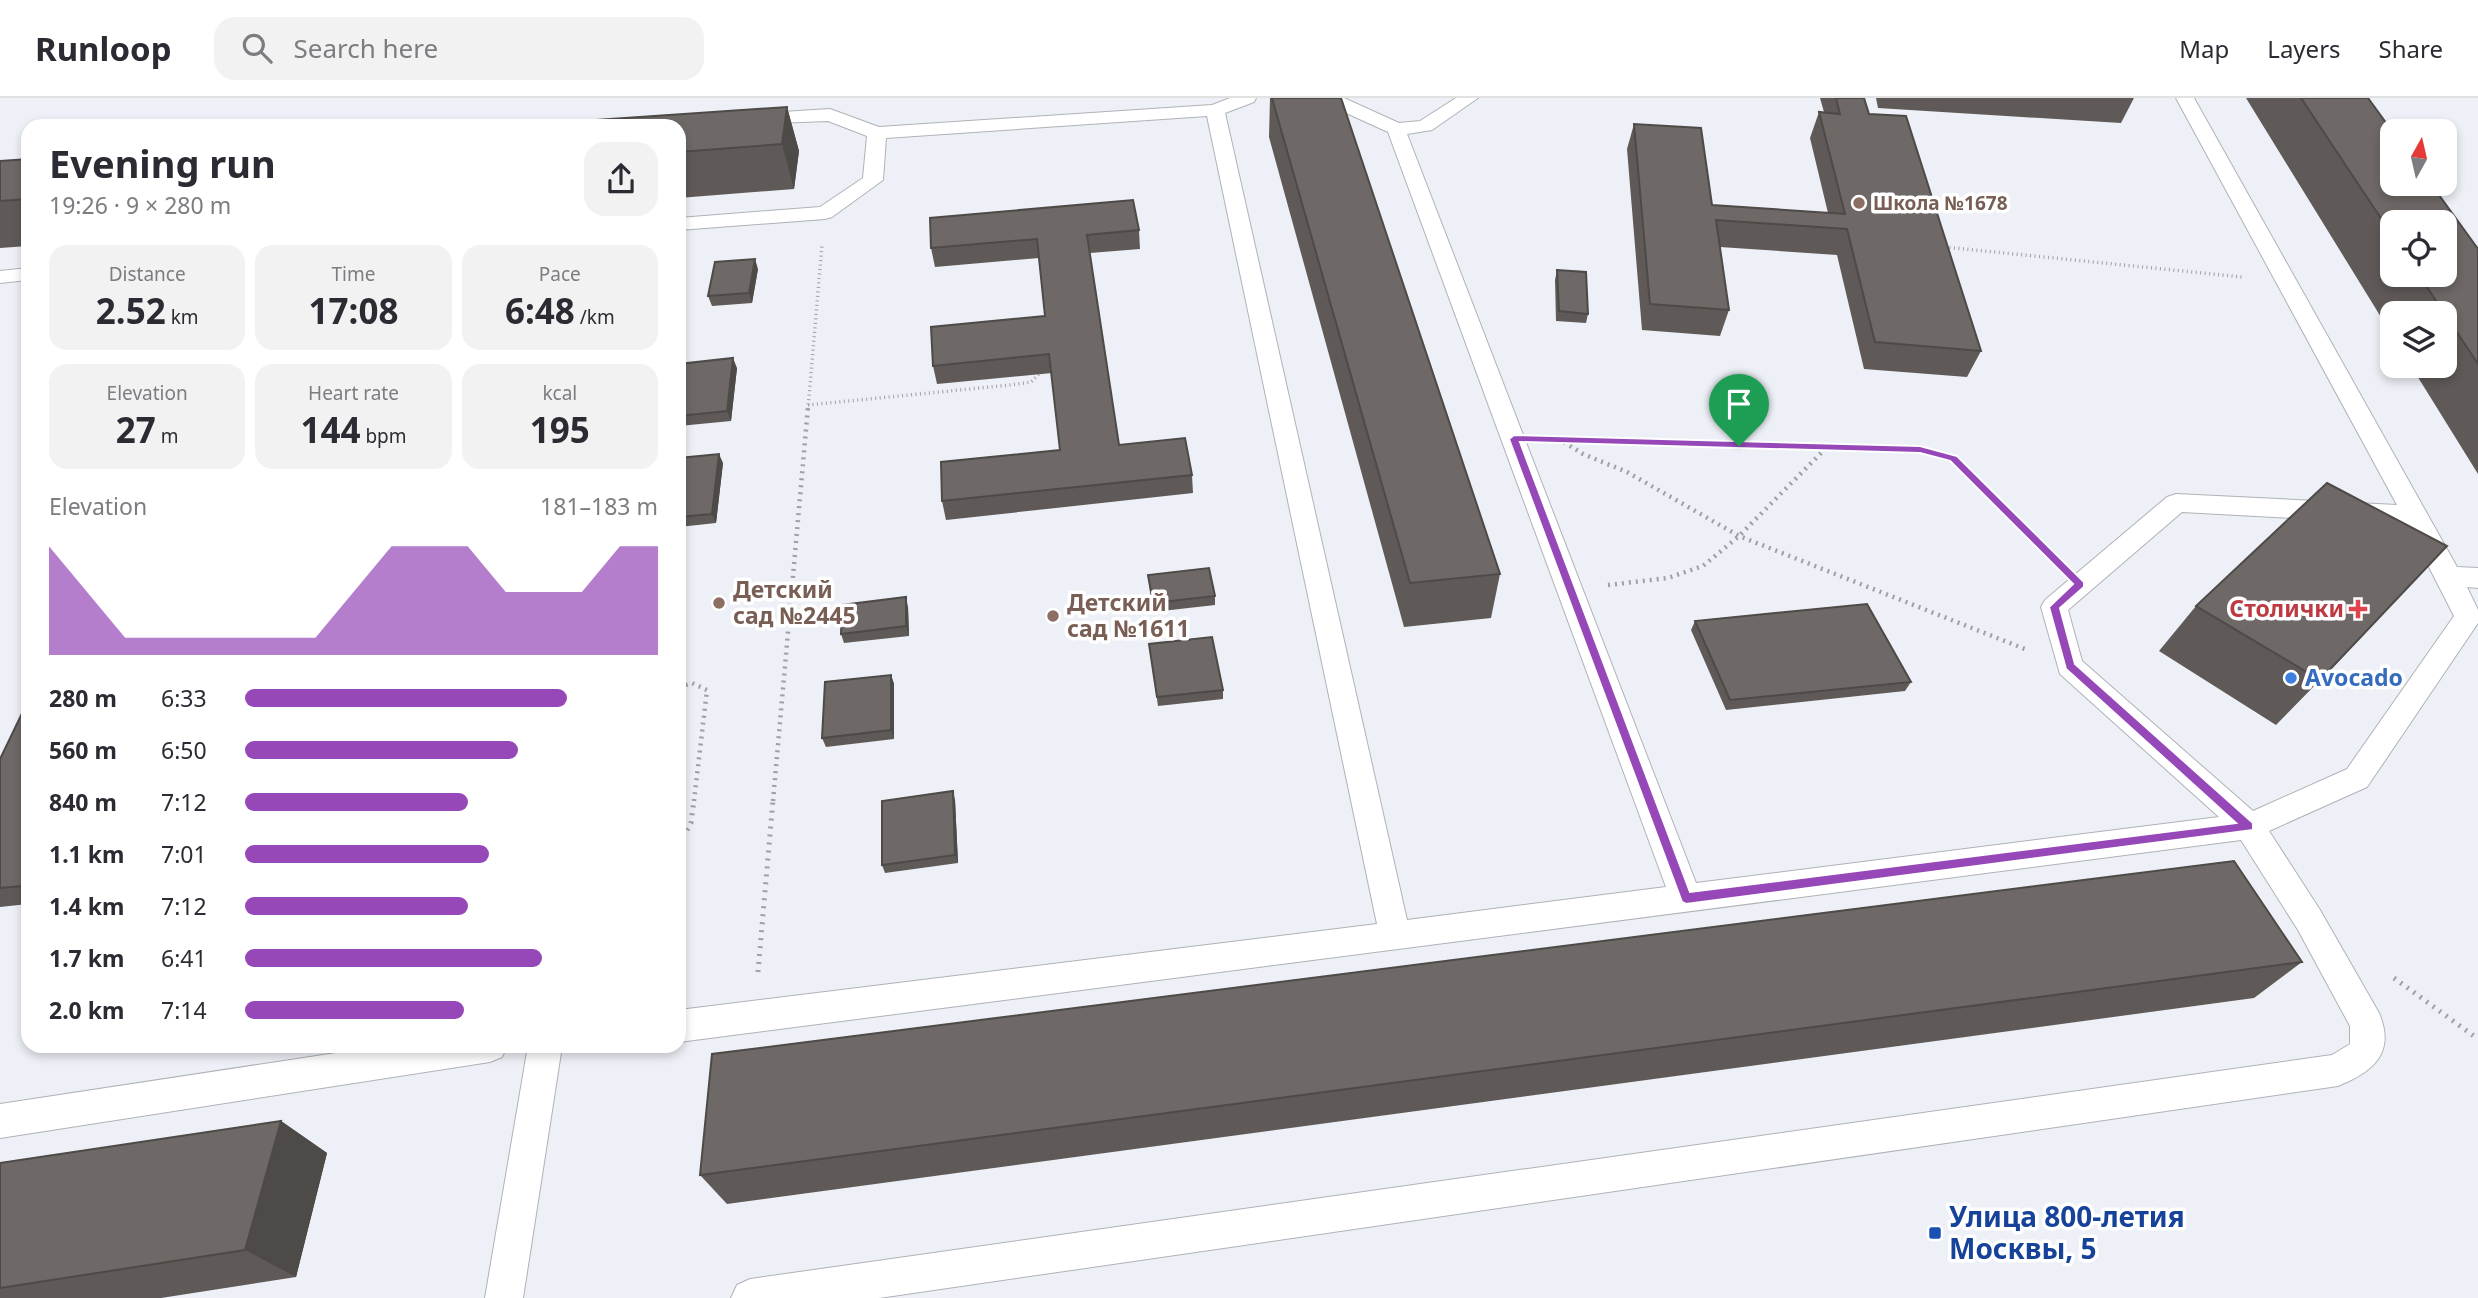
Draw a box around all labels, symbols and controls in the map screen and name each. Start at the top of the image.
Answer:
search box [214,17,704,80]
text: Runloop [35,26,172,71]
icon: search [238,29,276,67]
text: Search here [294,30,438,66]
text: Map [2179,32,2229,65]
text: Layers [2267,32,2341,65]
text: Share [2379,32,2443,65]
north arrow [2380,119,2457,196]
map controls [2380,119,2457,378]
text: Evening run [49,137,276,189]
button: share [584,142,658,216]
text: 19:26 · 9 × 280 m [49,189,231,221]
place label: Школа №1678 [1873,190,2008,216]
marker: Школа №1678 [1851,195,1867,211]
button: locate [2380,210,2457,287]
text: Distance [109,261,186,287]
text: Time [332,261,375,287]
text: Pace [539,261,581,287]
text: 2.52 [96,287,166,334]
text: 17:08 [309,287,398,334]
text: 6:48 [505,287,575,334]
button: layers [2380,301,2457,378]
text: km [166,304,199,330]
text: /km [575,304,615,330]
pin [1709,374,1769,446]
text: Elevation [107,380,188,406]
text: Heart rate [308,380,399,406]
text: kcal [542,380,577,406]
icon: arrive [1720,385,1758,423]
text: 27 [116,406,156,453]
text: 144 [300,406,360,453]
text: 195 [530,406,590,453]
text: m [156,423,179,449]
text: bpm [360,423,407,449]
text: Elevation [49,490,147,522]
text: 181–183 m [540,490,658,522]
place label: Детский сад №2445 [733,573,856,631]
place label: Детский сад №1611 [1067,586,1190,644]
place label: Столички [2229,592,2344,624]
marker: Детский сад №2445 [711,595,727,611]
marker: Столички [2350,601,2366,617]
marker: Детский сад №1611 [1045,608,1061,624]
place label: Avocado [2305,661,2403,693]
marker: Avocado [2283,670,2299,686]
text: 280 m [49,682,117,714]
text: 6:33 [161,682,207,714]
text: 560 m [49,734,117,766]
text: 6:50 [161,734,207,766]
text: 840 m [49,786,117,818]
text: 7:12 [161,786,207,818]
text: 1.1 km [49,838,124,870]
text: 7:01 [161,838,207,870]
text: 1.4 km [49,890,124,922]
text: 7:12 [161,890,207,922]
text: 1.7 km [49,942,124,974]
text: 6:41 [161,942,207,974]
text: 2.0 km [49,994,124,1026]
text: 7:14 [161,994,207,1026]
place label: Улица 800-летия Москвы, 5 [1949,1197,2185,1267]
marker: Улица 800-летия Москвы, 5 [1927,1225,1943,1241]

